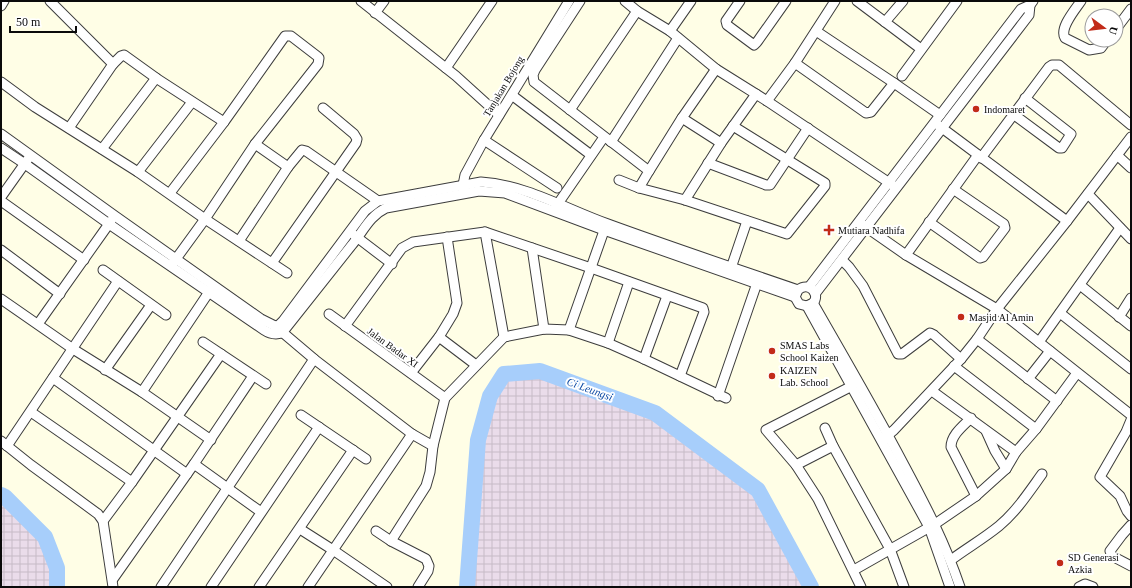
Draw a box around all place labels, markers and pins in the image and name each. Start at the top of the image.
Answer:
marker: Indomaret [971,104,981,114]
place label: Indomaret [984,104,1025,115]
marker: Mutiara Nadhifa [823,224,835,236]
place label: Mutiara Nadhifa [838,225,905,236]
marker: Masjid Al Amin [956,312,966,322]
place label: Masjid Al Amin [969,312,1033,323]
place label: SMAS Labs School Kaizen [780,340,839,363]
marker: SMAS Labs School Kaizen [767,346,777,356]
place label: KAIZEN Lab. School [780,365,829,388]
marker: KAIZEN Lab. School [767,371,777,381]
place label: SD Generasi Azkia [1068,552,1119,575]
marker: SD Generasi Azkia [1055,558,1065,568]

